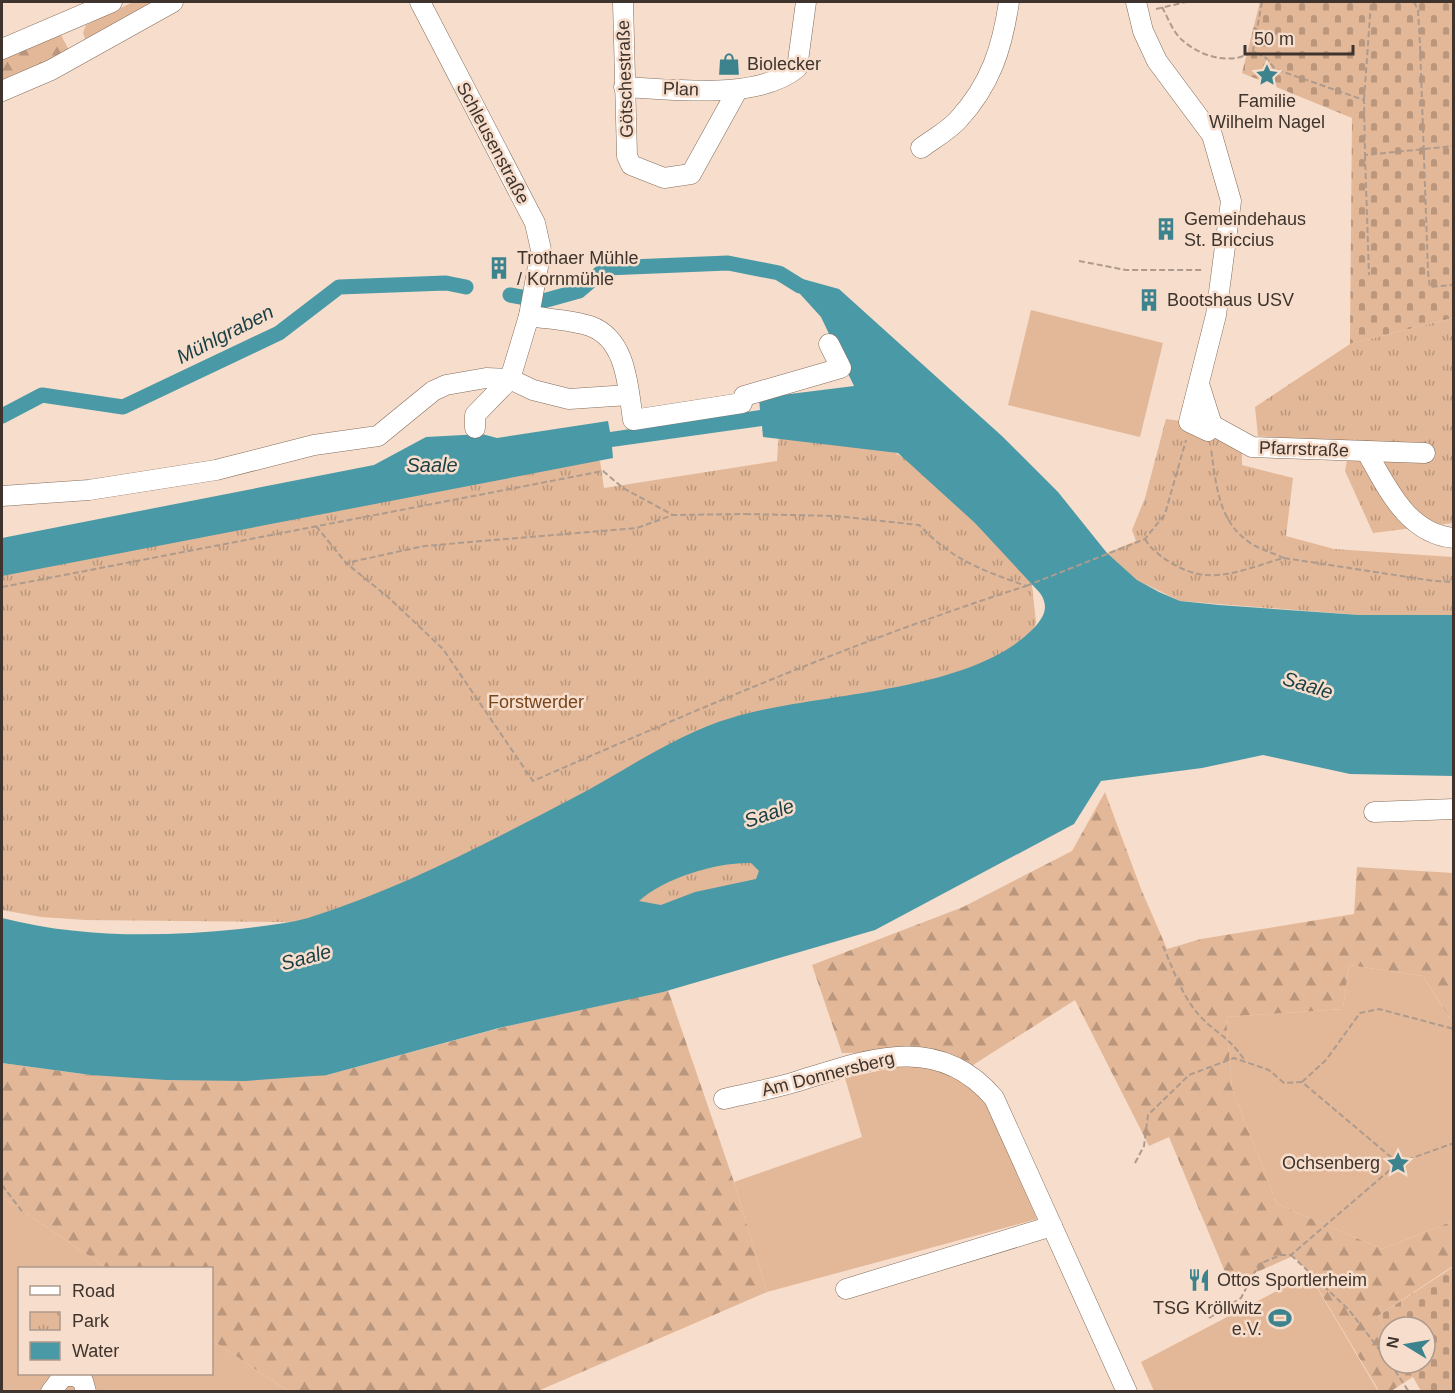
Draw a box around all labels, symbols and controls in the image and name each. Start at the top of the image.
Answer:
scale bar [1245,18,1353,56]
street label: Götschestraße [613,20,637,138]
text: 50 m [1254,29,1294,49]
shop icon: Biolecker [716,51,742,77]
place label: Biolecker [747,54,821,74]
place icon: Familie Wilhelm Nagel [1254,62,1280,88]
street label: Plan [663,78,699,100]
street label: Schleusenstraße [452,79,534,207]
place label: Familie Wilhelm Nagel [1209,91,1325,132]
place label: Gemeindehaus St. Briccius [1184,209,1306,250]
building icon: Gemeindehaus St. Briccius [1153,216,1179,242]
place label: Trothaer Mühle / Kornmühle [517,248,638,289]
building icon: Trothaer Mühle / Kornmühle [486,255,512,281]
building icon: Bootshaus USV [1136,287,1162,313]
place label: Bootshaus USV [1167,290,1294,310]
water label: Mühlgraben [173,300,277,368]
street label: Pfarrstraße [1259,437,1349,461]
water label: Saale [406,454,458,476]
water label: Saale [1280,667,1336,703]
park label: Forstwerder [488,692,584,712]
water label: Saale [741,794,797,832]
water label: Saale [278,940,334,974]
street label: Am Donnersberg [760,1048,896,1100]
place icon: Ochsenberg [1385,1150,1411,1176]
place label: Ochsenberg [1282,1153,1380,1173]
legend [18,1267,213,1375]
restaurant icon: Ottos Sportlerheim [1186,1267,1212,1293]
place label: Ottos Sportlerheim [1217,1270,1367,1290]
text: Road [72,1281,115,1301]
place label: TSG Kröllwitz e.V. [1153,1298,1262,1339]
sports icon: TSG Kröllwitz e.V. [1267,1305,1293,1331]
text: Park [72,1311,110,1331]
north arrow [1377,1315,1437,1375]
text: N [1383,1335,1402,1350]
text: Water [72,1341,119,1361]

